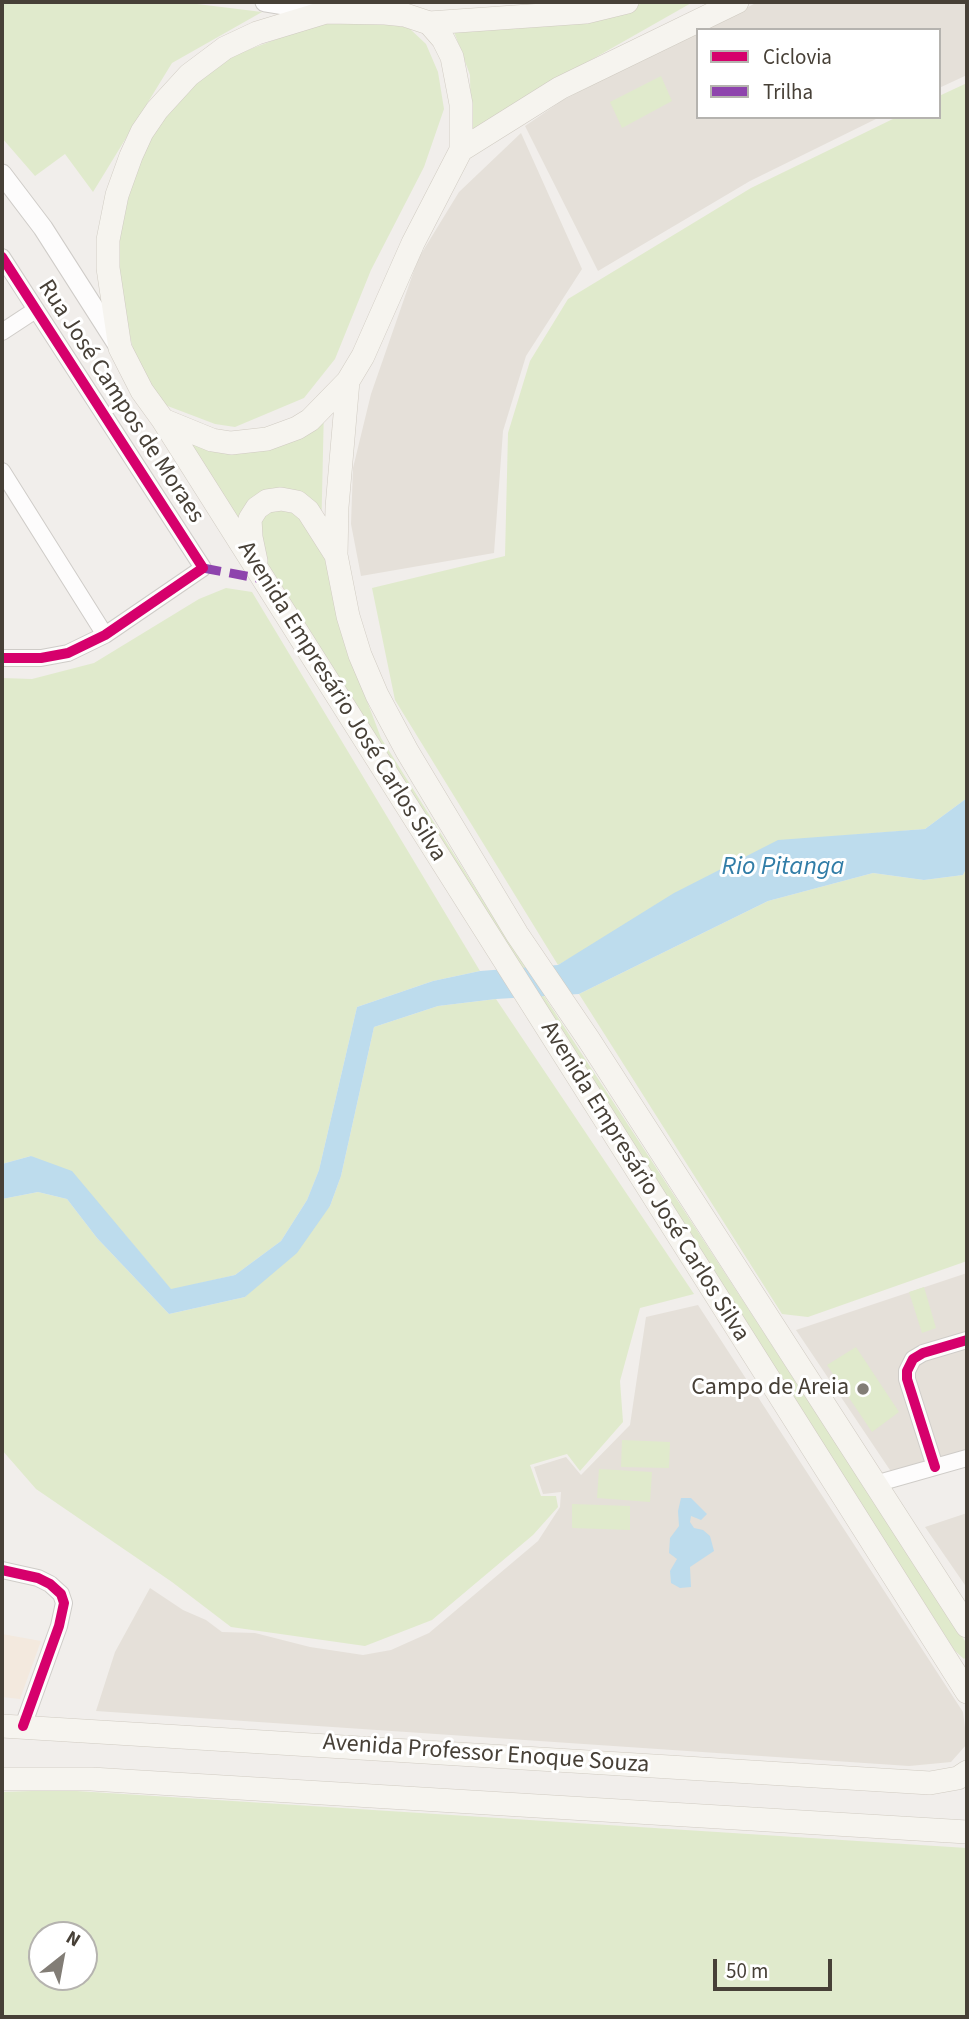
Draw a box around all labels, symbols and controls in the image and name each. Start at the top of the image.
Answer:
legend [696,28,941,119]
text: Ciclovia [763,42,832,72]
text: Trilha [763,77,813,107]
street label: Rua José Campos de Moraes [31,275,209,529]
street label: Avenida Empresário José Carlos Silva [230,537,452,867]
water label: Rio Pitanga [721,852,845,884]
street label: Avenida Empresário José Carlos Silva [533,1017,755,1347]
place label: Campo de Areia [691,1375,849,1403]
marker: Campo de Areia [855,1381,871,1397]
street label: Avenida Professor Enoque Souza [322,1729,650,1781]
north arrow [28,1921,98,1991]
text: N [61,1924,85,1954]
scale bar [717,1946,836,1990]
text: 50 m [726,1956,768,1986]

